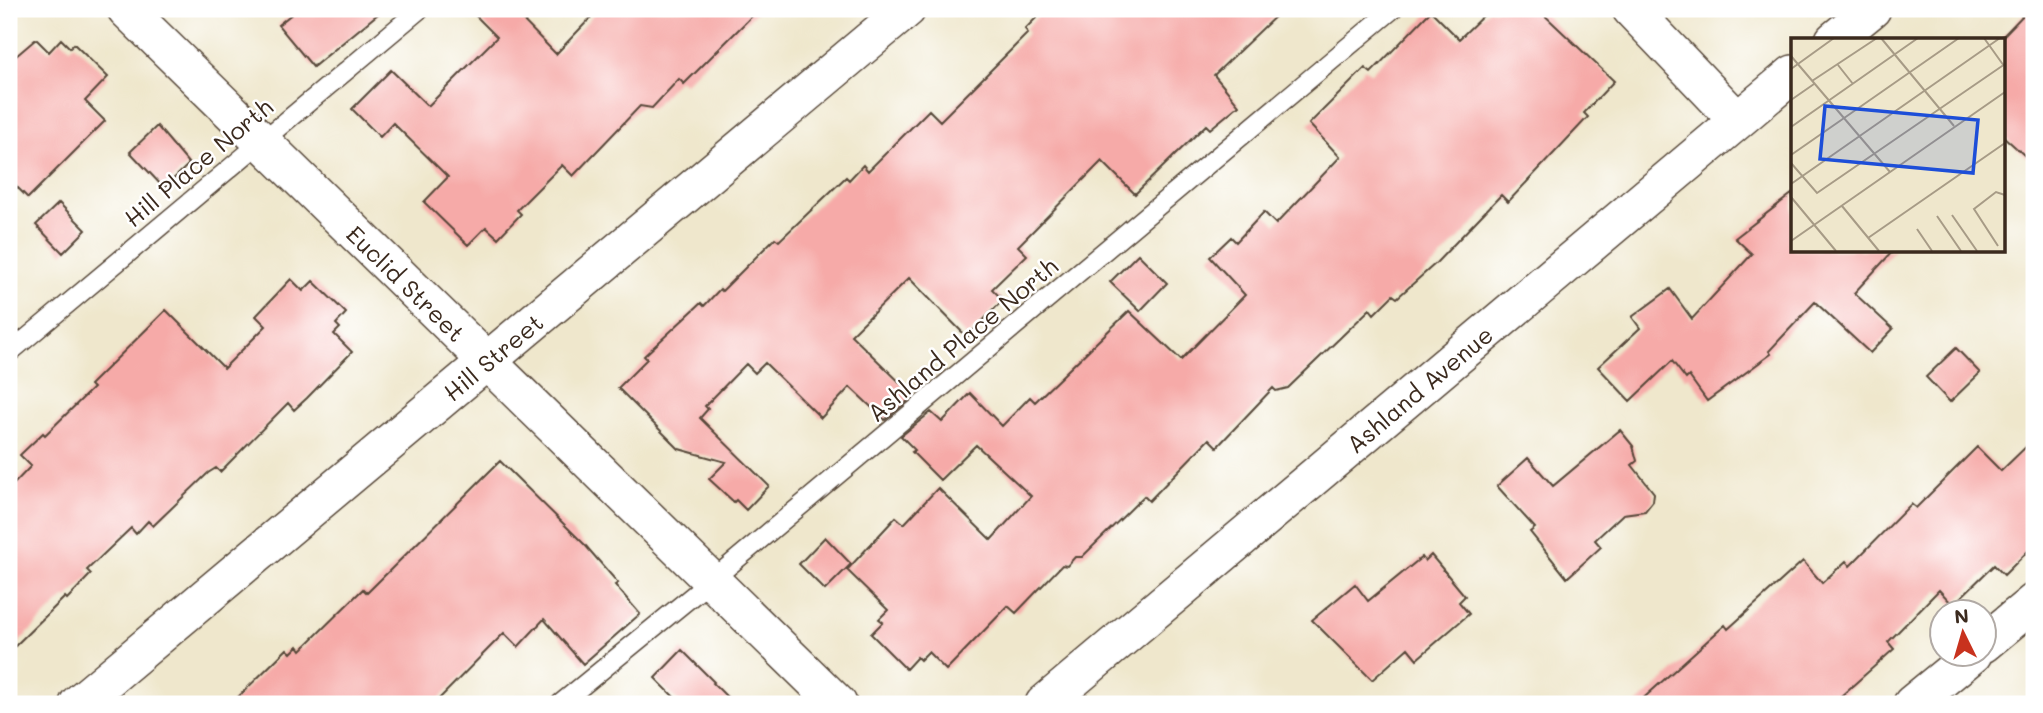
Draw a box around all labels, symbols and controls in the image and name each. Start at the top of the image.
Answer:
inset map [1791,38,2004,252]
street label: Hill Place North [117,91,279,233]
street label: Euclid Street [341,218,472,348]
street label: Ashland Place North [860,250,1064,428]
street label: Hill Street [436,306,549,407]
street label: Ashland Avenue [1339,318,1499,459]
north arrow [1927,598,1997,668]
text: N [1953,602,1970,629]

